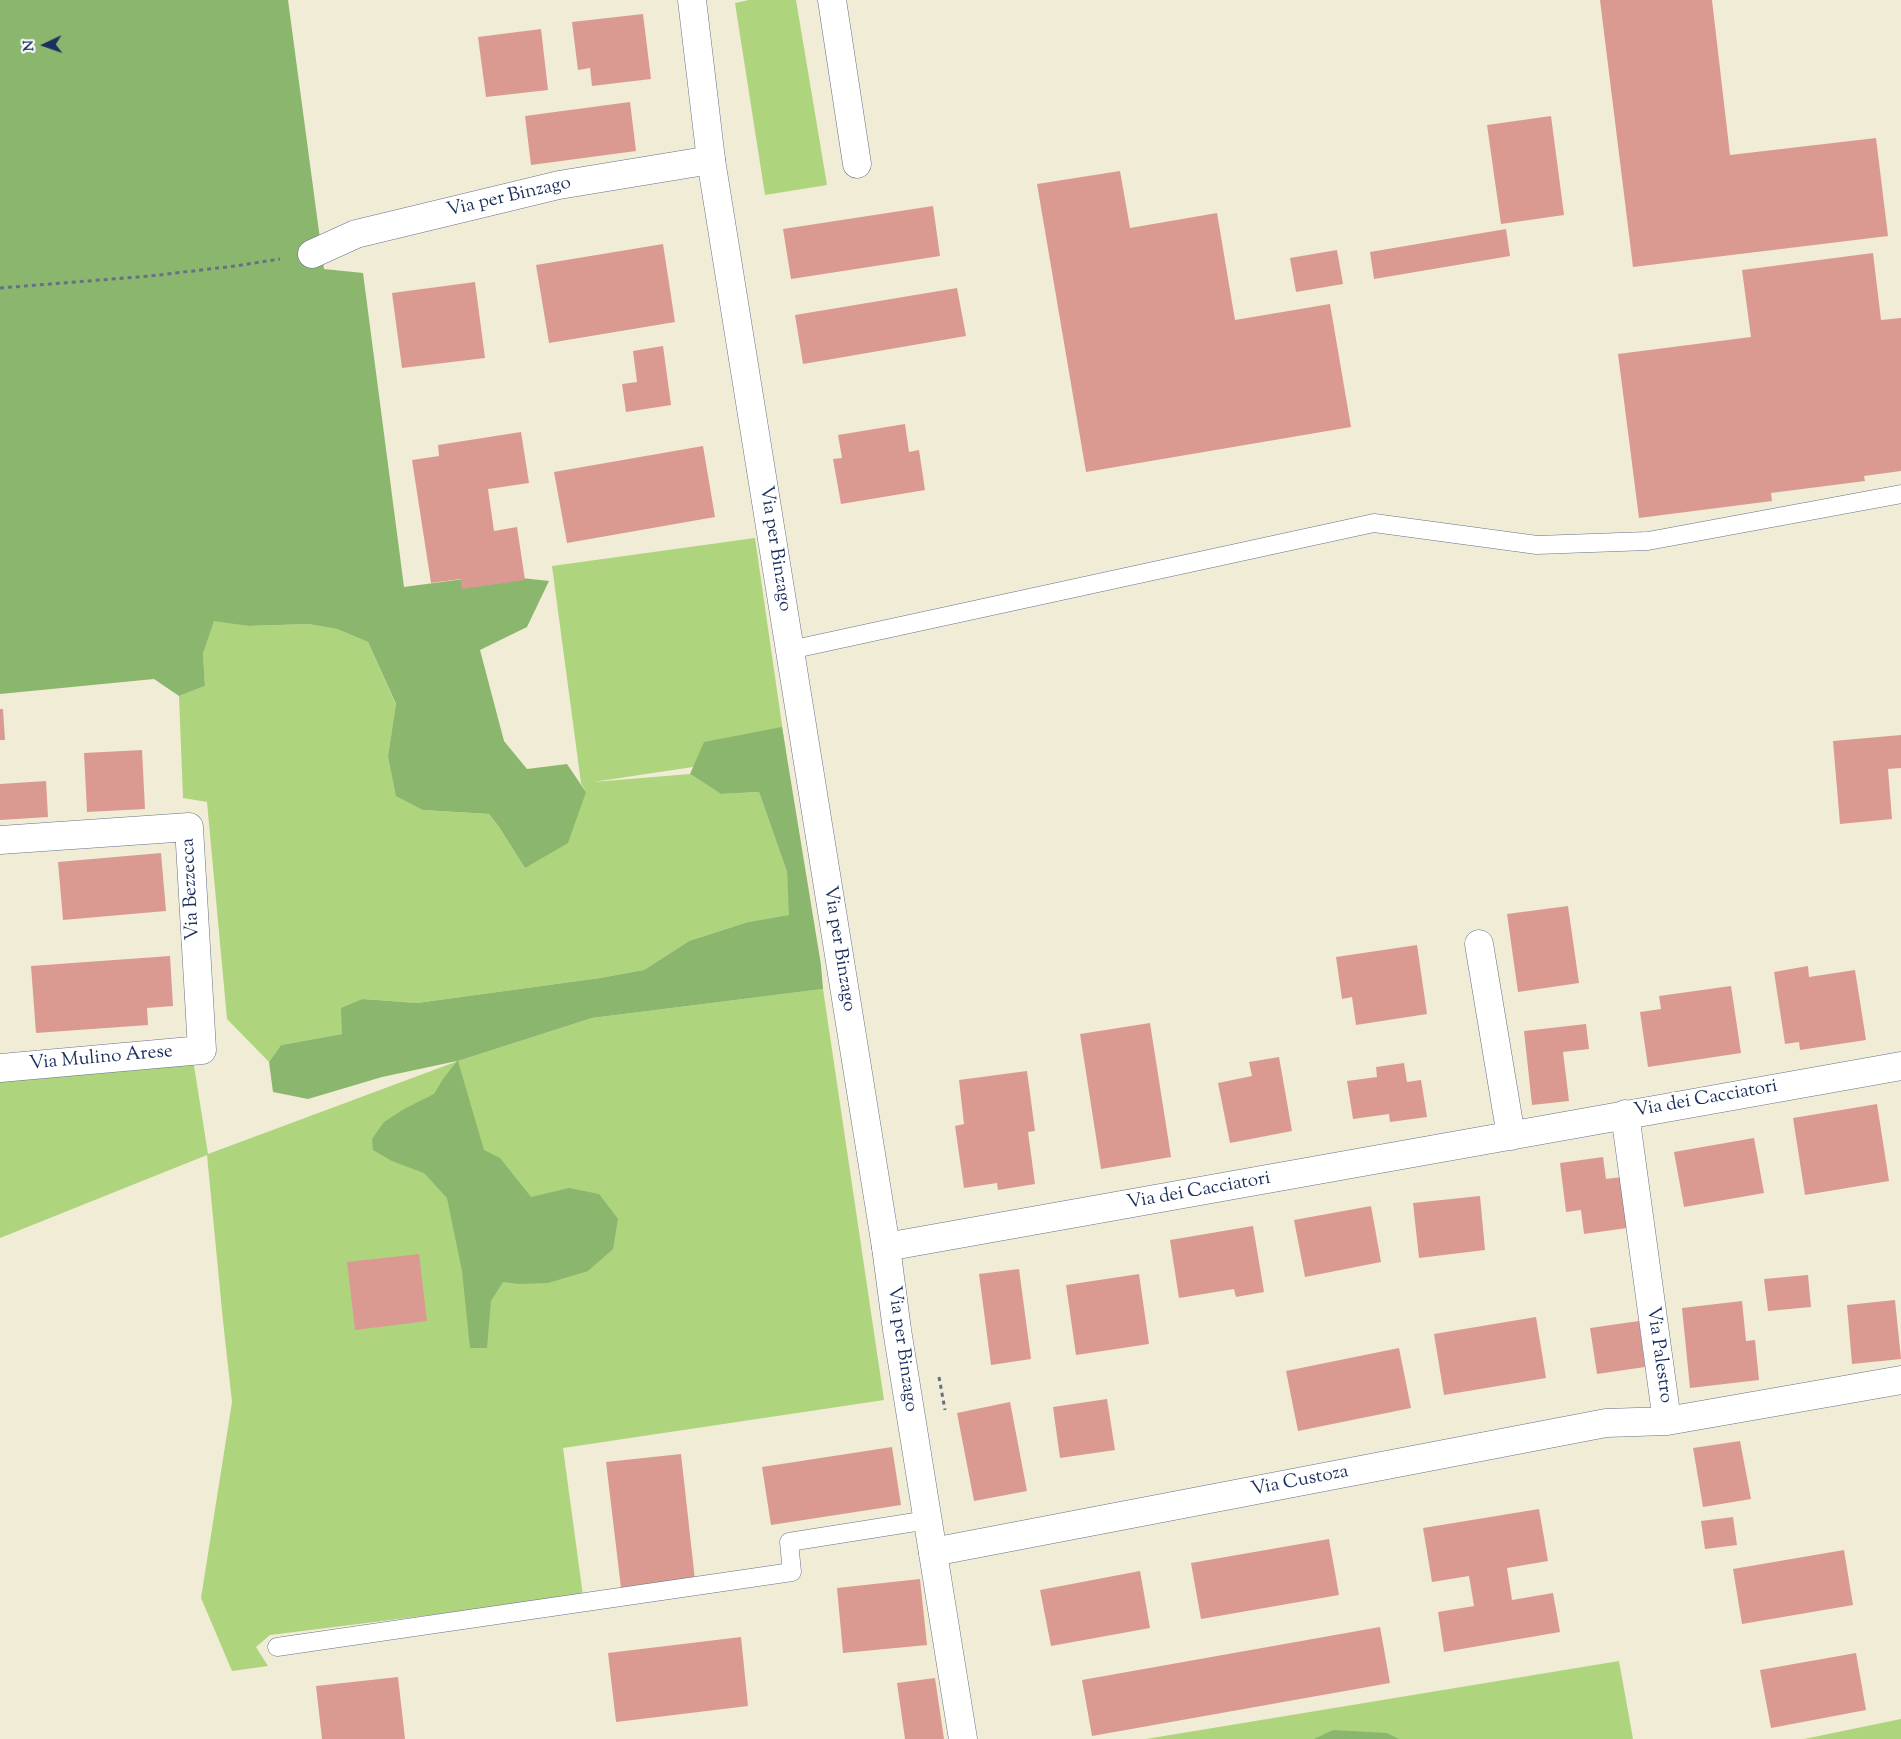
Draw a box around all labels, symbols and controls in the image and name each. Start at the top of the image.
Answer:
north arrow [20,20,70,70]
text: N [20,40,40,52]
street label: Via per Binzago [445,173,573,223]
street label: Via per Binzago [753,485,795,613]
street label: Via Bezzecca [178,837,206,941]
street label: Via per Binzago [817,885,859,1013]
street label: Via Mulino Arese [28,1041,174,1077]
street label: Via dei Cacciatori [1632,1076,1780,1124]
street label: Via dei Cacciatori [1125,1168,1273,1216]
street label: Via per Binzago [881,1285,921,1413]
street label: Via Palestro [1640,1305,1676,1405]
street label: Via Custoza [1249,1461,1351,1503]

